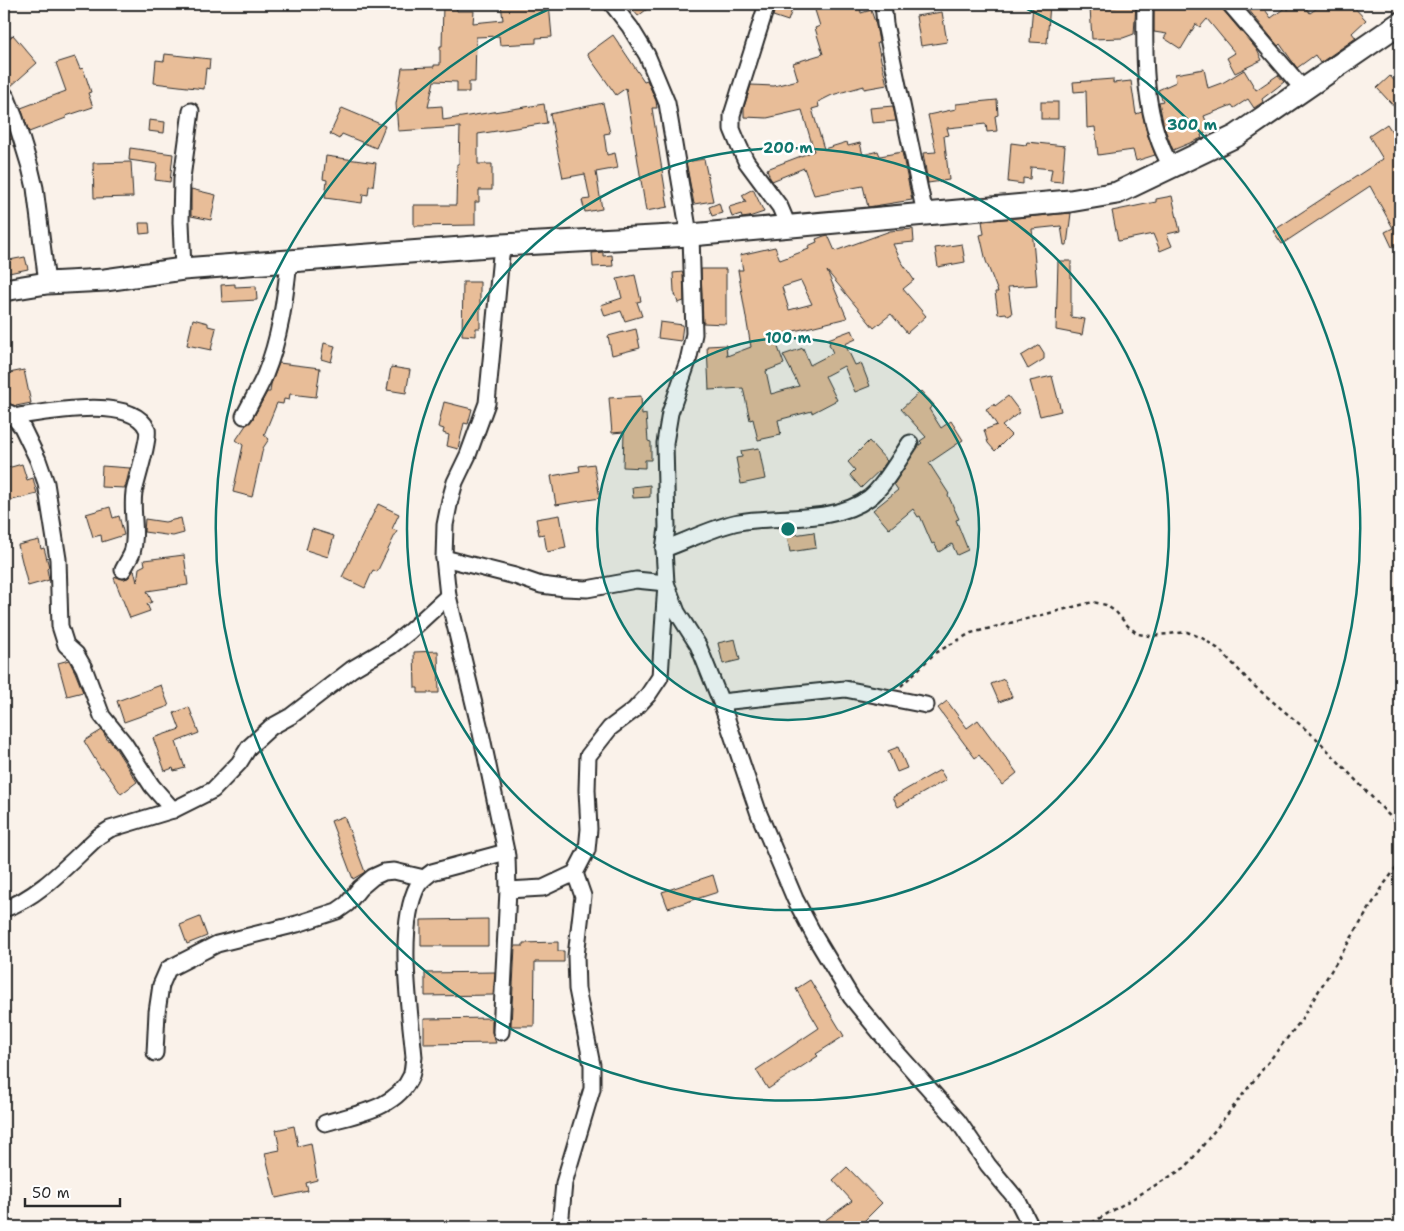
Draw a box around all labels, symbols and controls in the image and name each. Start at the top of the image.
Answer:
text: 300 m [1167,115,1217,135]
text: 200 m [763,138,813,158]
text: 100 m [765,328,811,348]
centre of rings [779,520,797,538]
scale bar [25,1176,120,1208]
text: 50 m [32,1183,70,1203]

